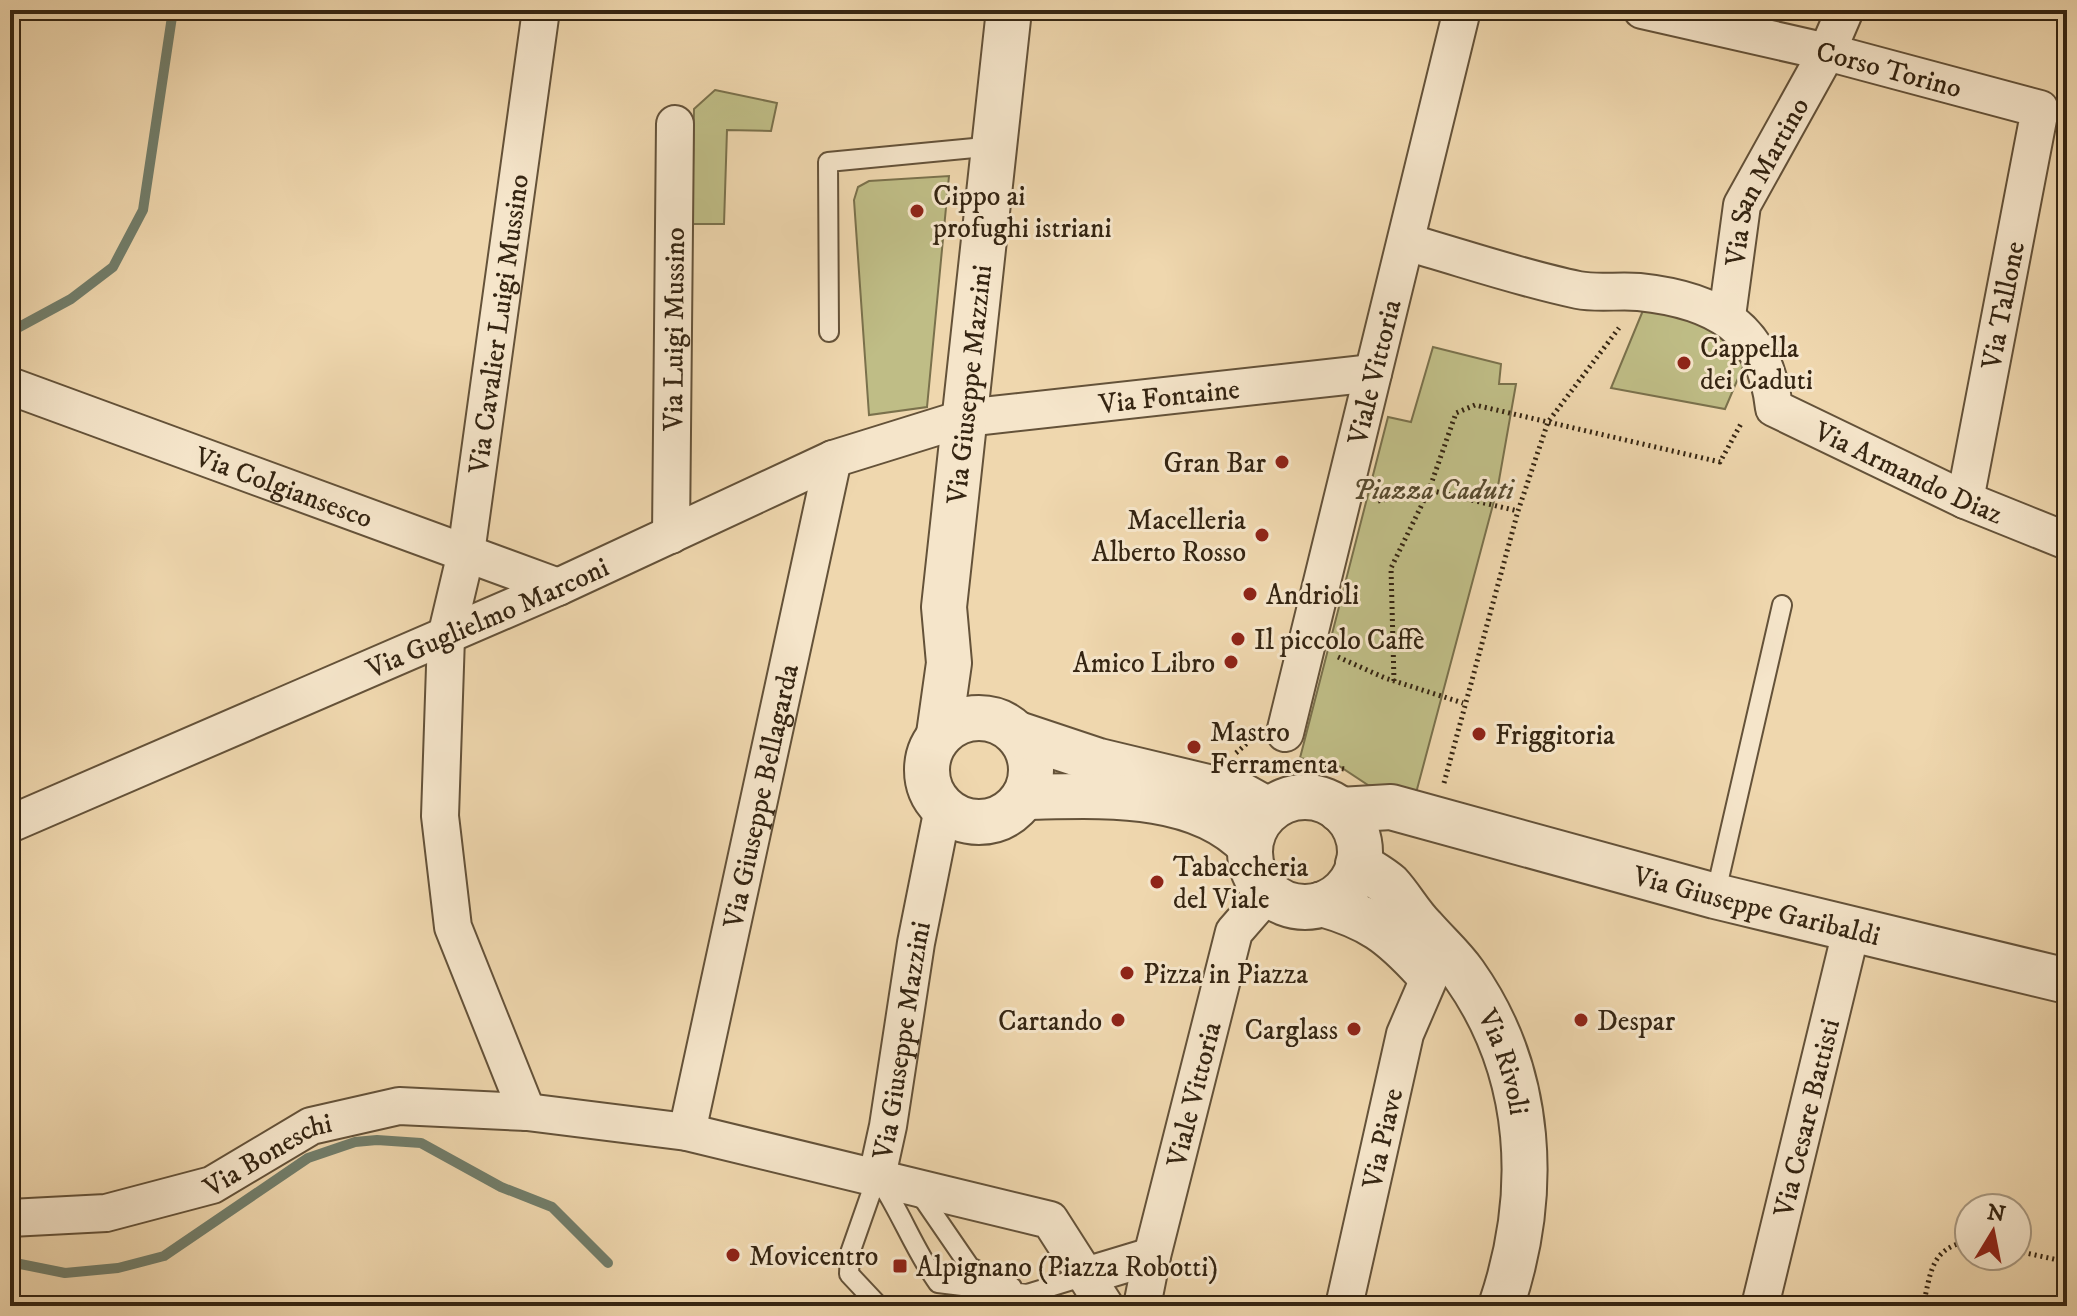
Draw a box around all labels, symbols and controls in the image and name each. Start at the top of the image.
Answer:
street label: Corso Torino [1813,34,1965,106]
street label: Via San Martino [1718,91,1817,269]
street label: Via Cavalier Luigi Mussino [461,172,537,477]
place label: Cippo ai profughi istriani [932,179,1112,246]
marker: Cippo ai profughi istriani [908,202,926,220]
street label: Via Luigi Mussino [656,227,693,432]
street label: Via Tallone [1974,238,2033,373]
street label: Via Giuseppe Mazzini [939,263,1000,507]
street label: Viale Vittoria [1340,296,1410,449]
place label: Cappella dei Caduti [1700,331,1813,398]
marker: Cappella dei Caduti [1675,354,1693,372]
street label: Via Fontaine [1096,372,1241,422]
street label: Via Armando Diaz [1808,414,2008,532]
street label: Via Colgiansesco [189,439,377,537]
place label: Gran Bar [1163,446,1267,481]
marker: Gran Bar [1273,453,1291,471]
park label: Piazza Caduti [1352,473,1515,508]
place label: Macelleria Alberto Rosso [1092,503,1246,570]
marker: Macelleria Alberto Rosso [1253,526,1271,544]
street label: Via Guglielmo Marconi [360,550,614,687]
place label: Andrioli [1266,578,1359,613]
marker: Andrioli [1241,585,1259,603]
place label: Il piccolo Caffè [1254,623,1425,658]
marker: Il piccolo Caffè [1229,630,1247,648]
place label: Amico Libro [1073,646,1215,681]
marker: Amico Libro [1222,653,1240,671]
street label: Via Giuseppe Bellagarda [716,661,807,932]
place label: Mastro Ferramenta [1210,715,1339,782]
place label: Friggitoria [1495,718,1615,753]
marker: Friggitoria [1470,725,1488,743]
marker: Mastro Ferramenta [1185,738,1203,756]
place label: Tabaccheria del Viale [1173,850,1309,917]
street label: Via Giuseppe Garibaldi [1628,858,1884,954]
marker: Tabaccheria del Viale [1148,873,1166,891]
street label: Via Giuseppe Mazzini [865,918,939,1164]
place label: Pizza in Piazza [1143,957,1308,992]
marker: Pizza in Piazza [1118,964,1136,982]
street label: Via Rivoli [1469,1003,1536,1118]
place label: Cartando [998,1004,1102,1039]
place label: Despar [1597,1004,1676,1039]
marker: Cartando [1109,1011,1127,1029]
marker: Despar [1572,1011,1590,1029]
place label: Carglass [1244,1013,1338,1048]
street label: Via Cesare Battisti [1766,1015,1848,1221]
street label: Viale Vittoria [1159,1018,1230,1172]
marker: Carglass [1345,1020,1363,1038]
street label: Via Piave [1355,1085,1411,1193]
street label: Via Boneschi [197,1106,335,1206]
north arrow [1953,1192,2033,1272]
text: N [1985,1199,2007,1229]
place label: Movicentro [749,1239,879,1274]
marker: Movicentro [724,1246,742,1264]
place label: Alpignano (Piazza Robotti) [916,1250,1218,1285]
marker: Alpignano (Piazza Robotti) [891,1257,909,1275]

